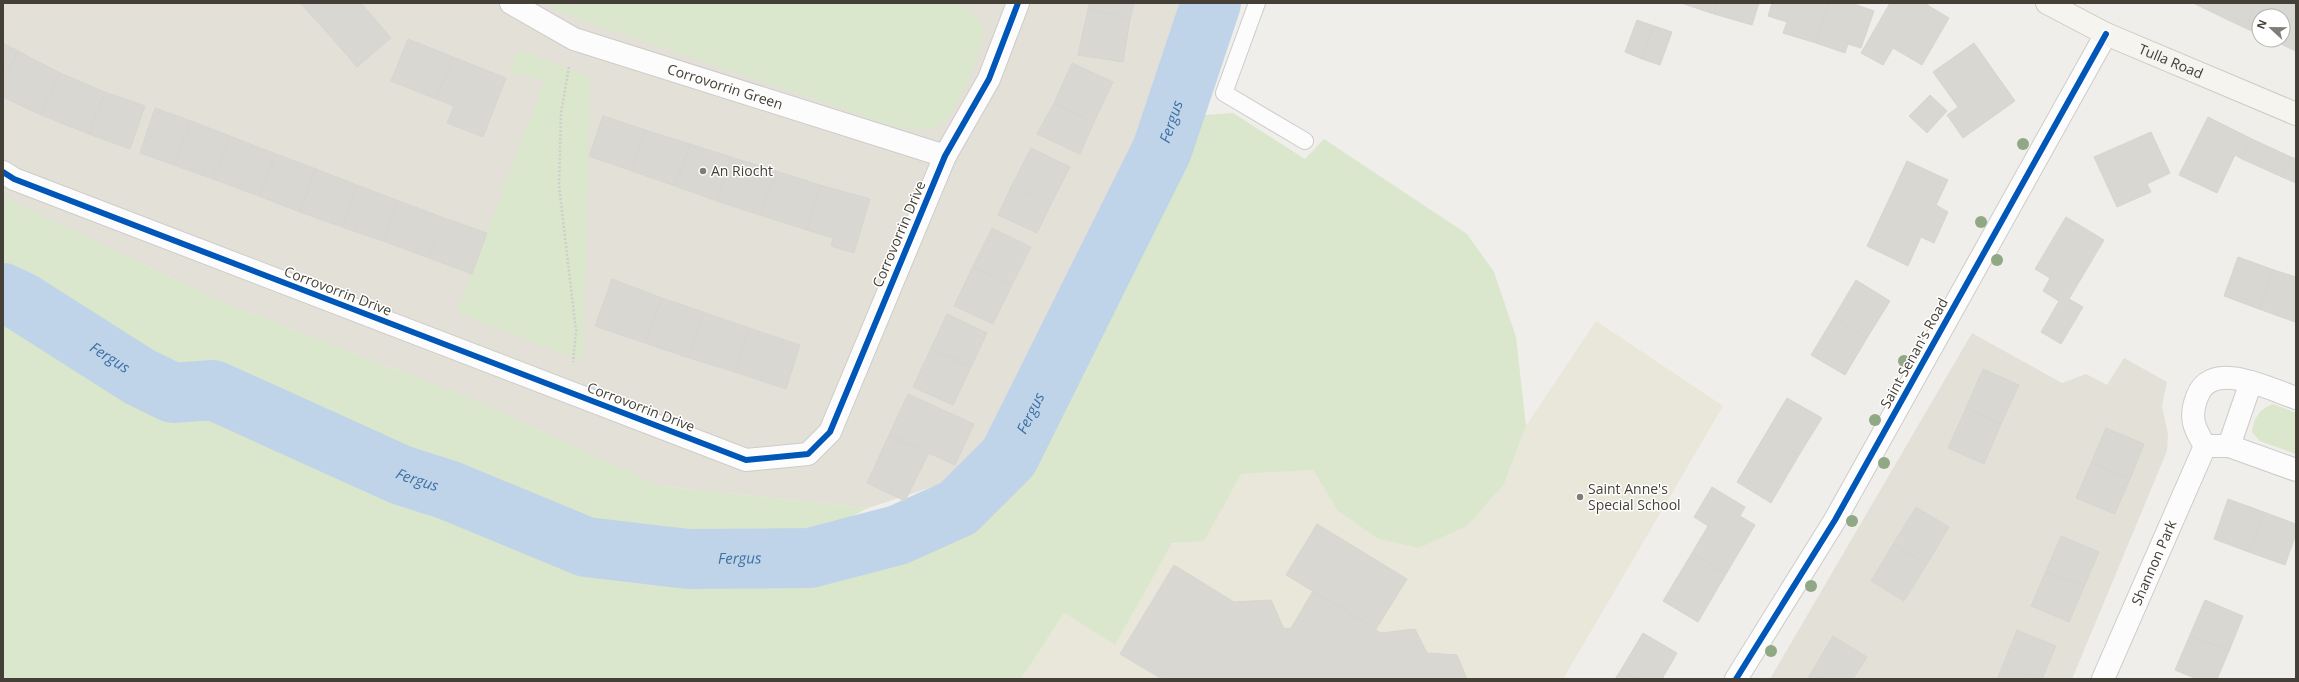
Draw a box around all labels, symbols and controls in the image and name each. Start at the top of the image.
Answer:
north arrow [2251,8,2291,48]
text: N [2253,17,2270,31]
street label: Tulla Road [2136,39,2206,83]
street label: Corrovorrin Green [665,59,785,113]
water label: Fergus [1154,97,1187,145]
place label: An Riocht [711,161,773,180]
marker: An Riocht [698,166,708,176]
street label: Corrovorrin Drive [868,178,930,290]
street label: Corrovorrin Drive [282,261,395,320]
street label: Saint Senan's Road [1875,294,1952,411]
water label: Fergus [87,337,134,377]
street label: Corrovorrin Drive [585,377,698,436]
water label: Fergus [1011,388,1049,437]
water label: Fergus [393,463,442,496]
place label: Saint Anne's Special School [1588,479,1681,514]
marker: Saint Anne's Special School [1575,492,1585,502]
street label: Shannon Park [2126,516,2181,608]
water label: Fergus [718,547,762,568]

